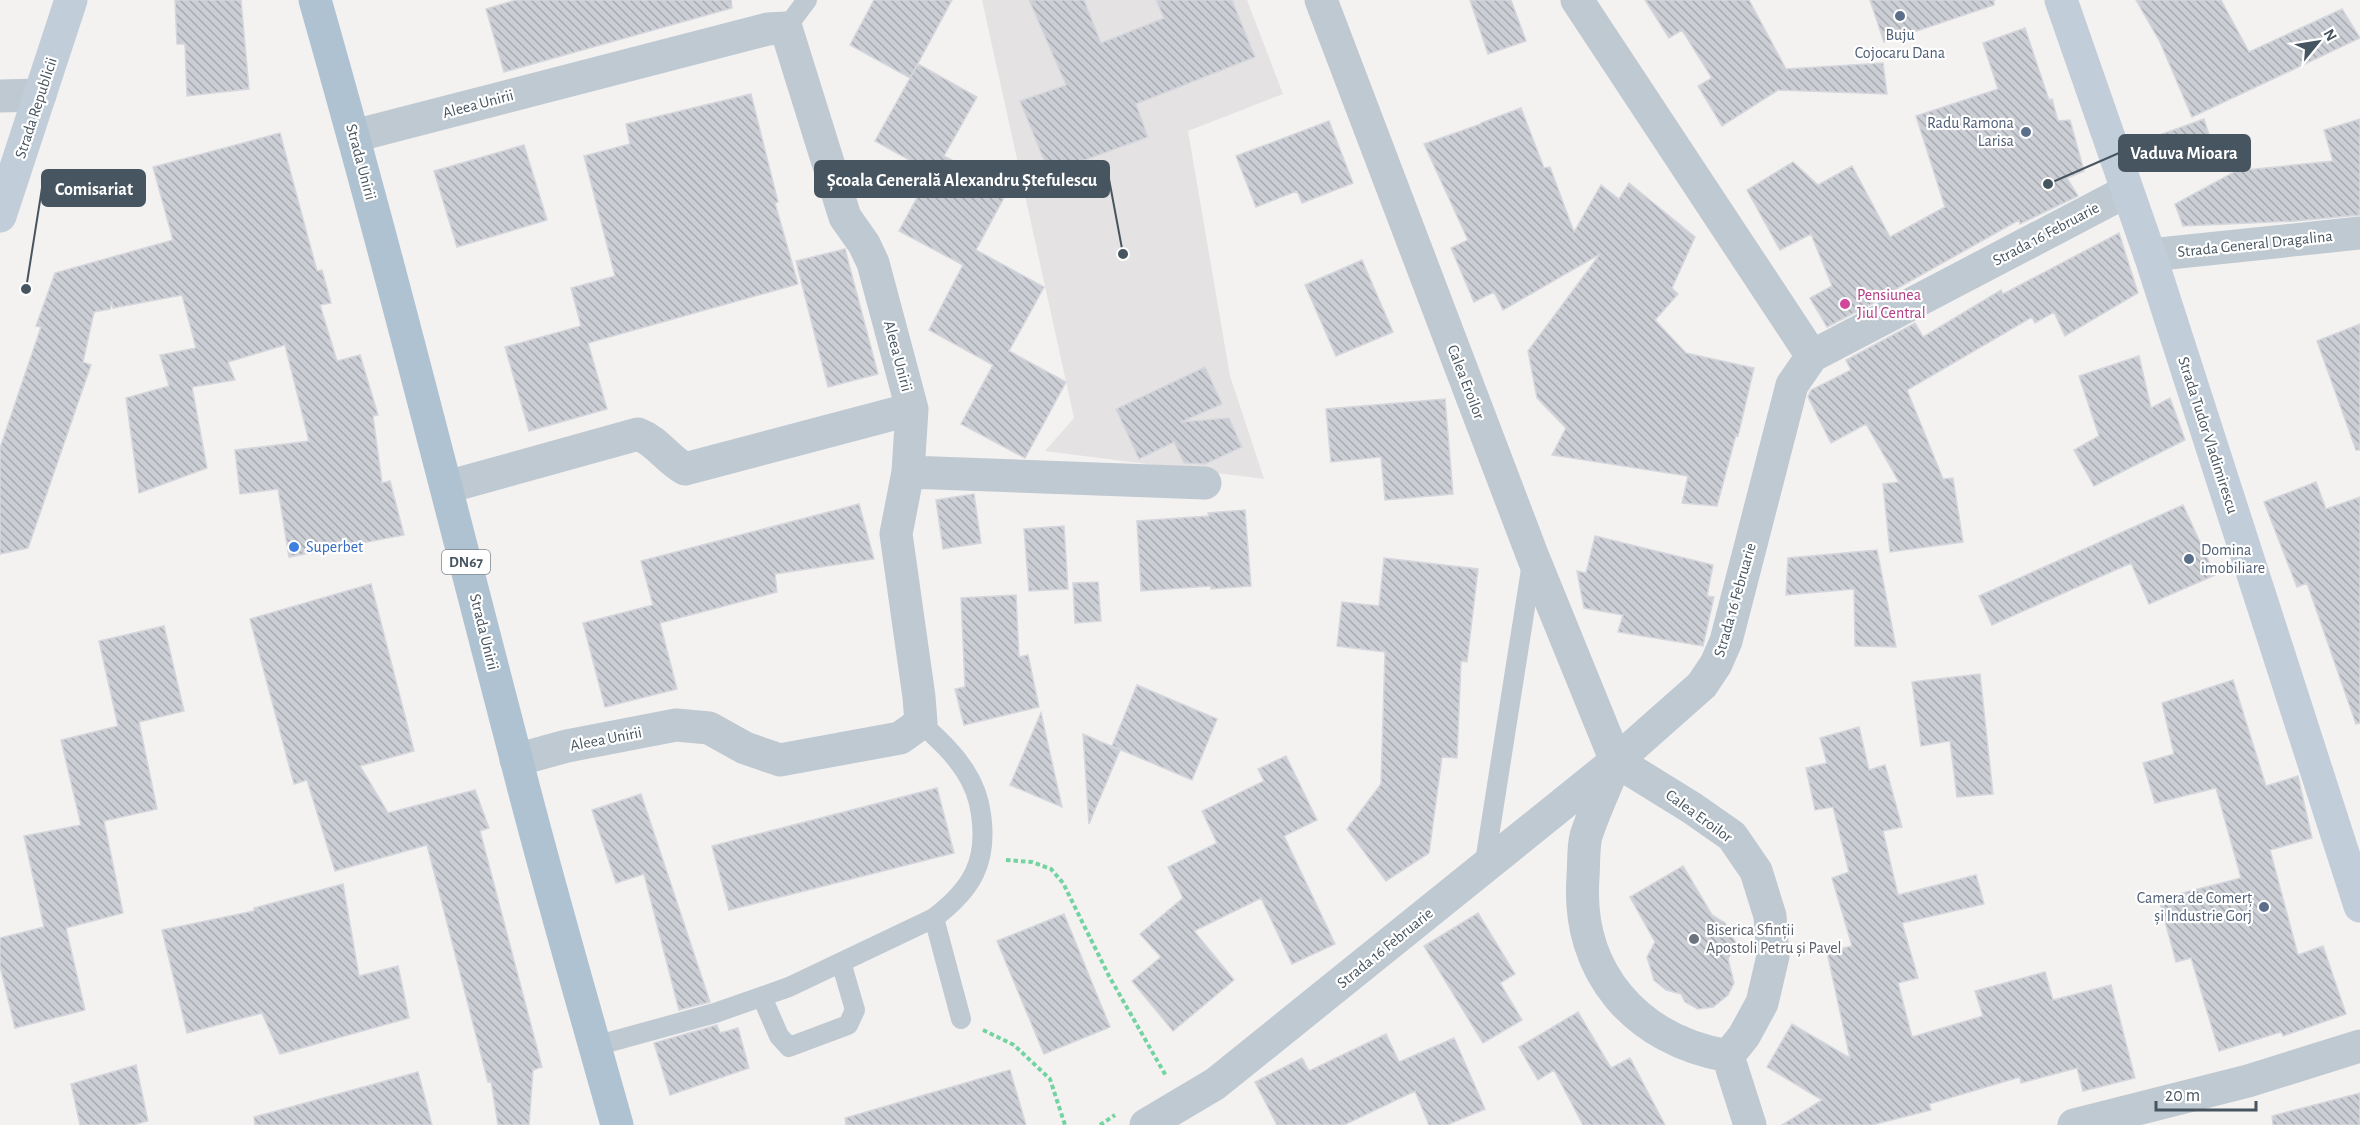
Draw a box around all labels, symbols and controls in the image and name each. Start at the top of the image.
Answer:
marker: Buju Cojocaru Dana [1893,9,1907,23]
north arrow [2288,12,2348,72]
text: N [2320,26,2340,44]
place label: Buju Cojocaru Dana [1855,27,1945,62]
street label: Strada Republicii [12,55,60,161]
street label: Aleea Unirii [441,87,515,121]
place label: Radu Ramona Larisa [1927,115,2014,149]
street label: Strada Unirii [343,122,379,202]
marker: Radu Ramona Larisa [2019,125,2033,139]
callout: Vaduva Mioara [2119,135,2250,171]
text: Vaduva Mioara [2130,145,2238,163]
callout: Școala Generală Alexandru Ștefulescu [815,161,1109,197]
callout: Comisariat [42,170,145,206]
text: Școala Generală Alexandru Ștefulescu [827,172,1098,191]
text: Comisariat [55,181,133,199]
street label: Strada 16 Februarie [1990,199,2102,269]
street label: Strada General Dragalina [2177,228,2333,260]
place label: Pensiunea Jiul Central [1857,287,1926,321]
marker: Pensiunea Jiul Central [1838,297,1852,311]
street label: Aleea Unirii [881,319,915,393]
street label: Calea Eroilor [1444,343,1488,422]
street label: Strada Tudor Vladimirescu [2175,355,2241,515]
place label: Superbet [306,539,363,555]
marker: Superbet [287,540,301,554]
street label: Strada 16 Februarie [1711,541,1759,659]
place label: Domina imobiliare [2201,542,2265,576]
road number: DN67 [442,550,490,574]
marker: Domina imobiliare [2182,552,2196,566]
street label: Strada Unirii [467,592,501,672]
street label: Aleea Unirii [569,724,643,754]
street label: Calea Eroilor [1663,787,1736,846]
place label: Camera de Comerț și Industrie Gorj [2137,890,2252,926]
marker: Camera de Comerț și Industrie Gorj [2257,900,2271,914]
street label: Strada 16 Februarie [1334,905,1436,991]
place label: Biserica Sfinții Apostoli Petru și Pavel [1706,922,1842,958]
marker: Biserica Sfinții Apostoli Petru și Pavel [1687,932,1701,946]
scale bar [2156,1074,2256,1112]
text: 20 m [2165,1087,2200,1105]

